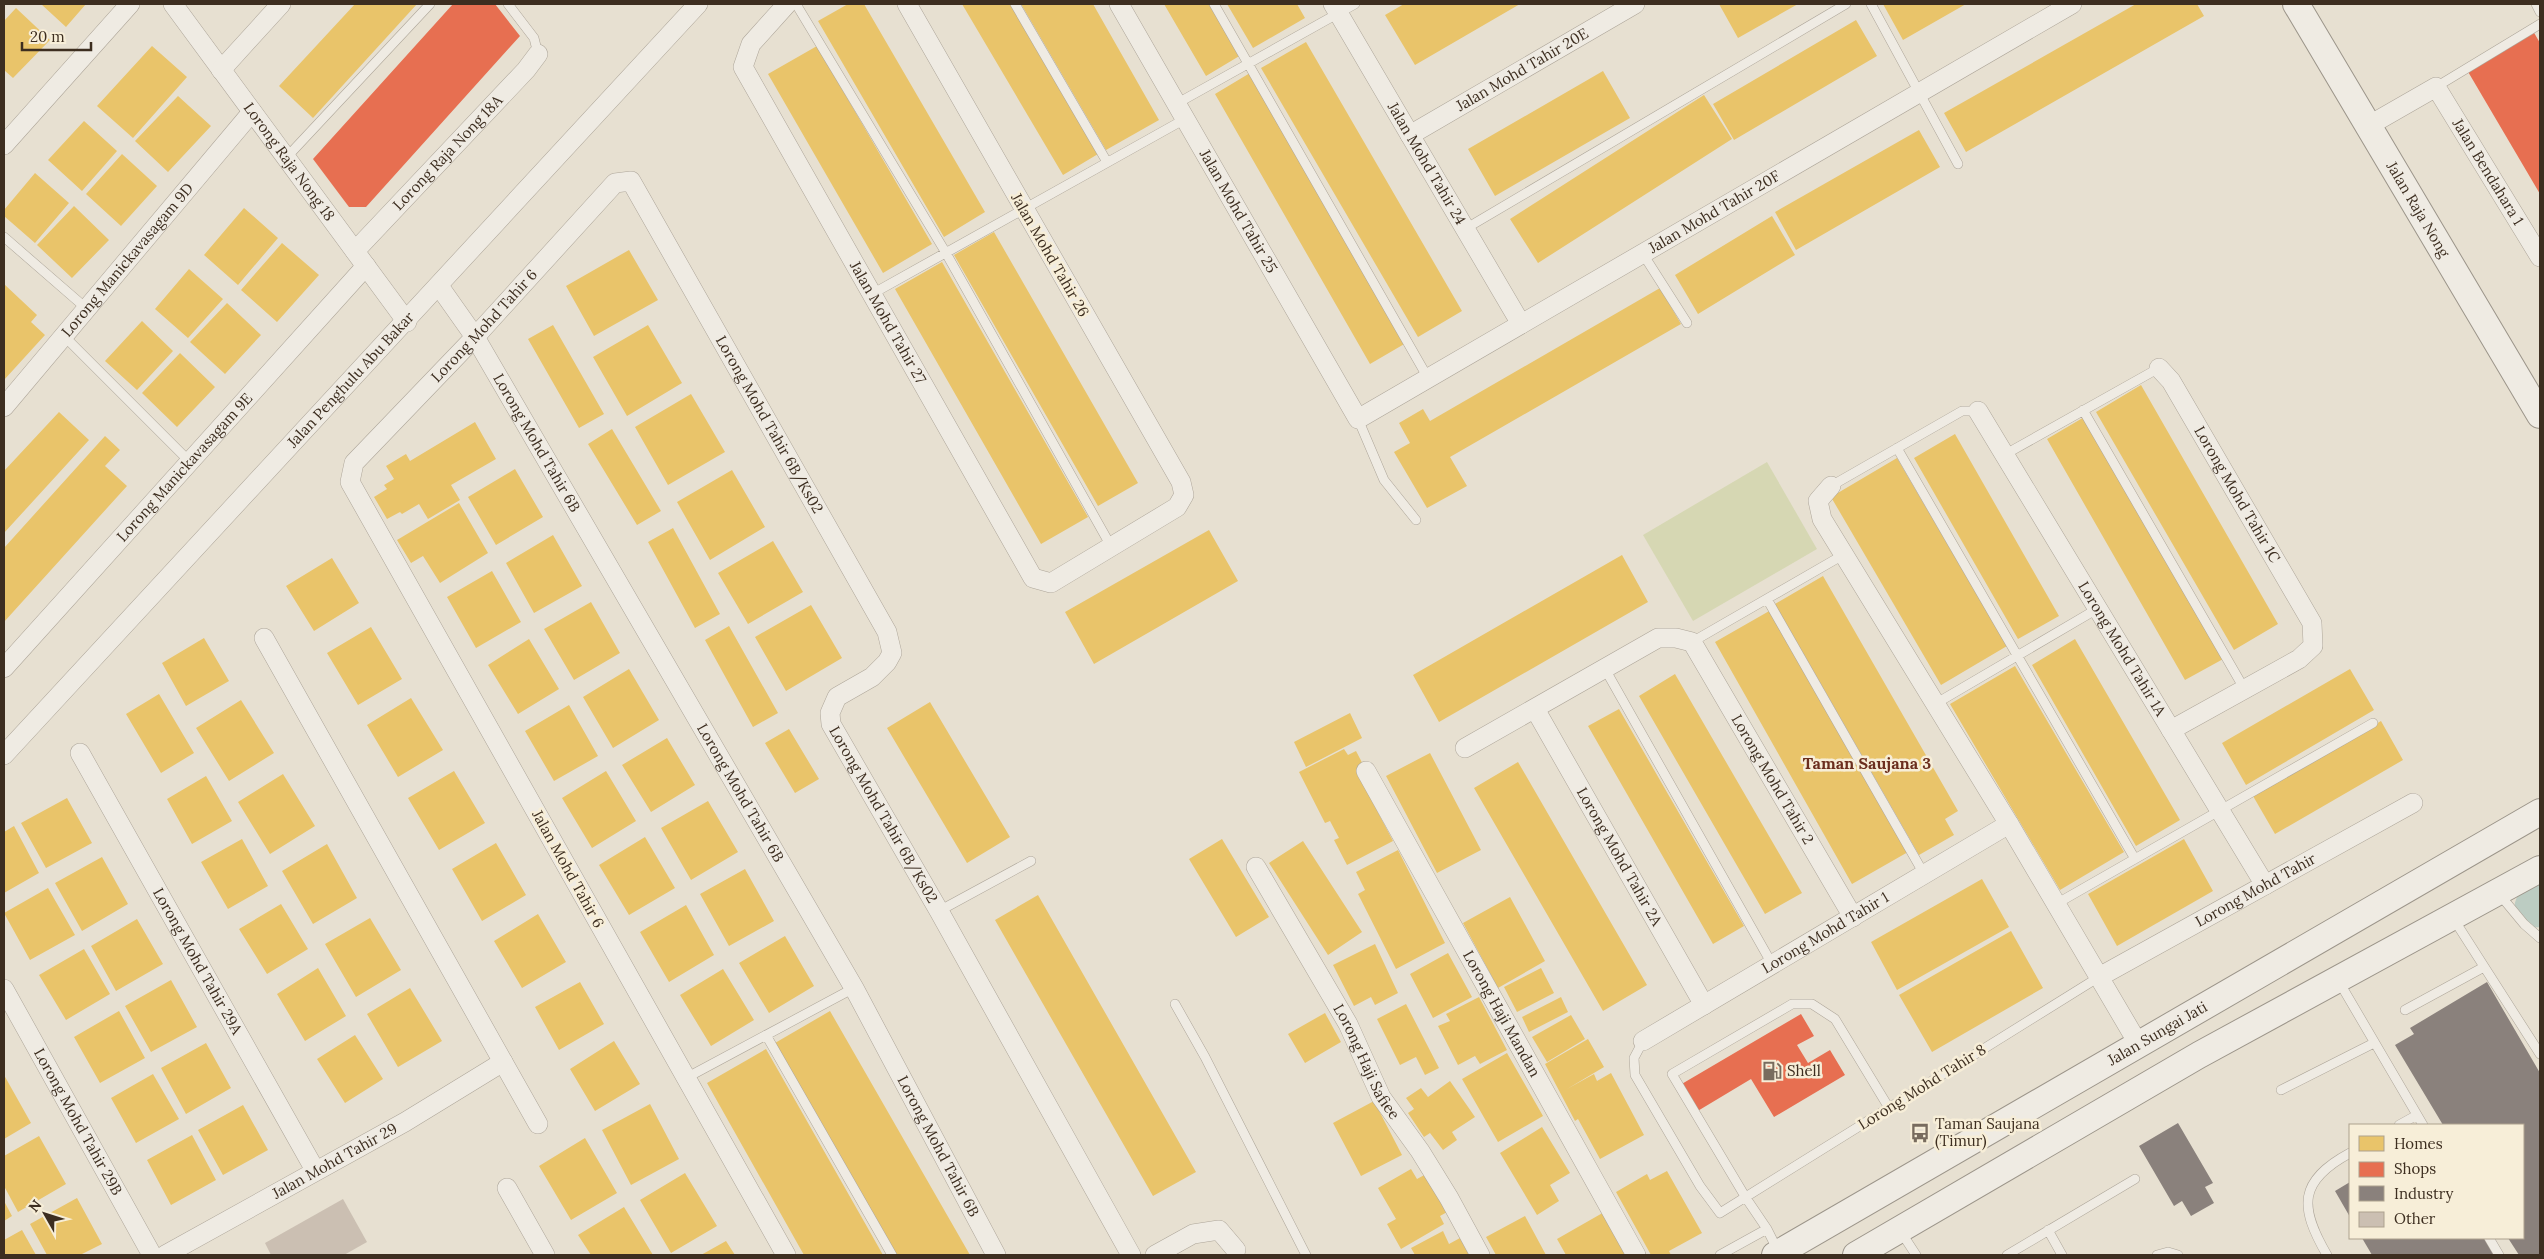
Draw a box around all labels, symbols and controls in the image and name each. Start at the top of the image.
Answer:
scale bar [22,20,91,52]
street label: Jalan Mohd Tahir 20E [1452,23,1592,116]
text: 20 m [30,27,65,46]
street label: Lorong Raja Nong 18A [388,90,507,214]
street label: Jalan Mohd Tahir 24 [1383,98,1471,228]
street label: Lorong Raja Nong 18 [240,99,339,224]
street label: Jalan Bendahara 1 [2448,114,2528,229]
street label: Jalan Mohd Tahir 25 [1195,145,1282,276]
street label: Jalan Raja Nong [2382,157,2455,261]
street label: Jalan Mohd Tahir 20F [1644,166,1783,258]
street label: Lorong Manickavasagam 9D [57,179,197,341]
street label: Jalan Mohd Tahir 26 [1007,189,1094,320]
street label: Jalan Mohd Tahir 27 [846,257,931,387]
street label: Lorong Mohd Tahir 6 [427,265,541,386]
street label: Jalan Penghulu Abu Bakar [282,307,418,452]
street label: Lorong Mohd Tahir 6B/Ks02 [712,332,828,517]
street label: Lorong Mohd Tahir 6B [489,370,585,515]
street label: Lorong Manickavasagam 9E [112,389,256,545]
street label: Lorong Mohd Tahir 1C [2190,422,2285,566]
street label: Lorong Mohd Tahir 1A [2074,578,2171,720]
street label: Lorong Mohd Tahir 2 [1728,711,1818,848]
street label: Lorong Mohd Tahir 6B [693,720,789,865]
street label: Lorong Mohd Tahir 6B/Ks02 [825,722,942,906]
district label: Taman Saujana 3 [1803,753,1931,773]
street label: Lorong Mohd Tahir 2A [1573,784,1667,930]
street label: Jalan Mohd Tahir 6 [528,806,609,931]
street label: Lorong Mohd Tahir [2192,849,2319,931]
street label: Lorong Mohd Tahir 29A [149,884,247,1038]
street label: Lorong Mohd Tahir 1 [1758,887,1892,977]
street label: Lorong Haji Mandan [1459,947,1545,1080]
street label: Jalan Sungai Jati [2103,997,2210,1070]
street label: Lorong Haji Safiee [1329,1000,1404,1123]
street label: Lorong Mohd Tahir 8 [1854,1039,1989,1134]
street label: Lorong Mohd Tahir 29B [30,1045,127,1198]
fuel station icon: Shell [1761,1060,1783,1082]
place label: Shell [1787,1061,1821,1080]
street label: Lorong Mohd Tahir 6B [893,1072,984,1220]
place label: Taman Saujana (Timur) [1935,1114,2040,1151]
street label: Jalan Mohd Tahir 29 [268,1118,400,1203]
bus stop icon: Taman Saujana (Timur) [1909,1122,1931,1144]
legend [2349,1124,2524,1239]
text: Homes [2394,1134,2443,1153]
text: Shops [2394,1159,2436,1178]
text: Industry [2394,1184,2453,1203]
north arrow [20,1189,70,1239]
text: N [24,1196,45,1216]
text: Other [2394,1209,2436,1228]

